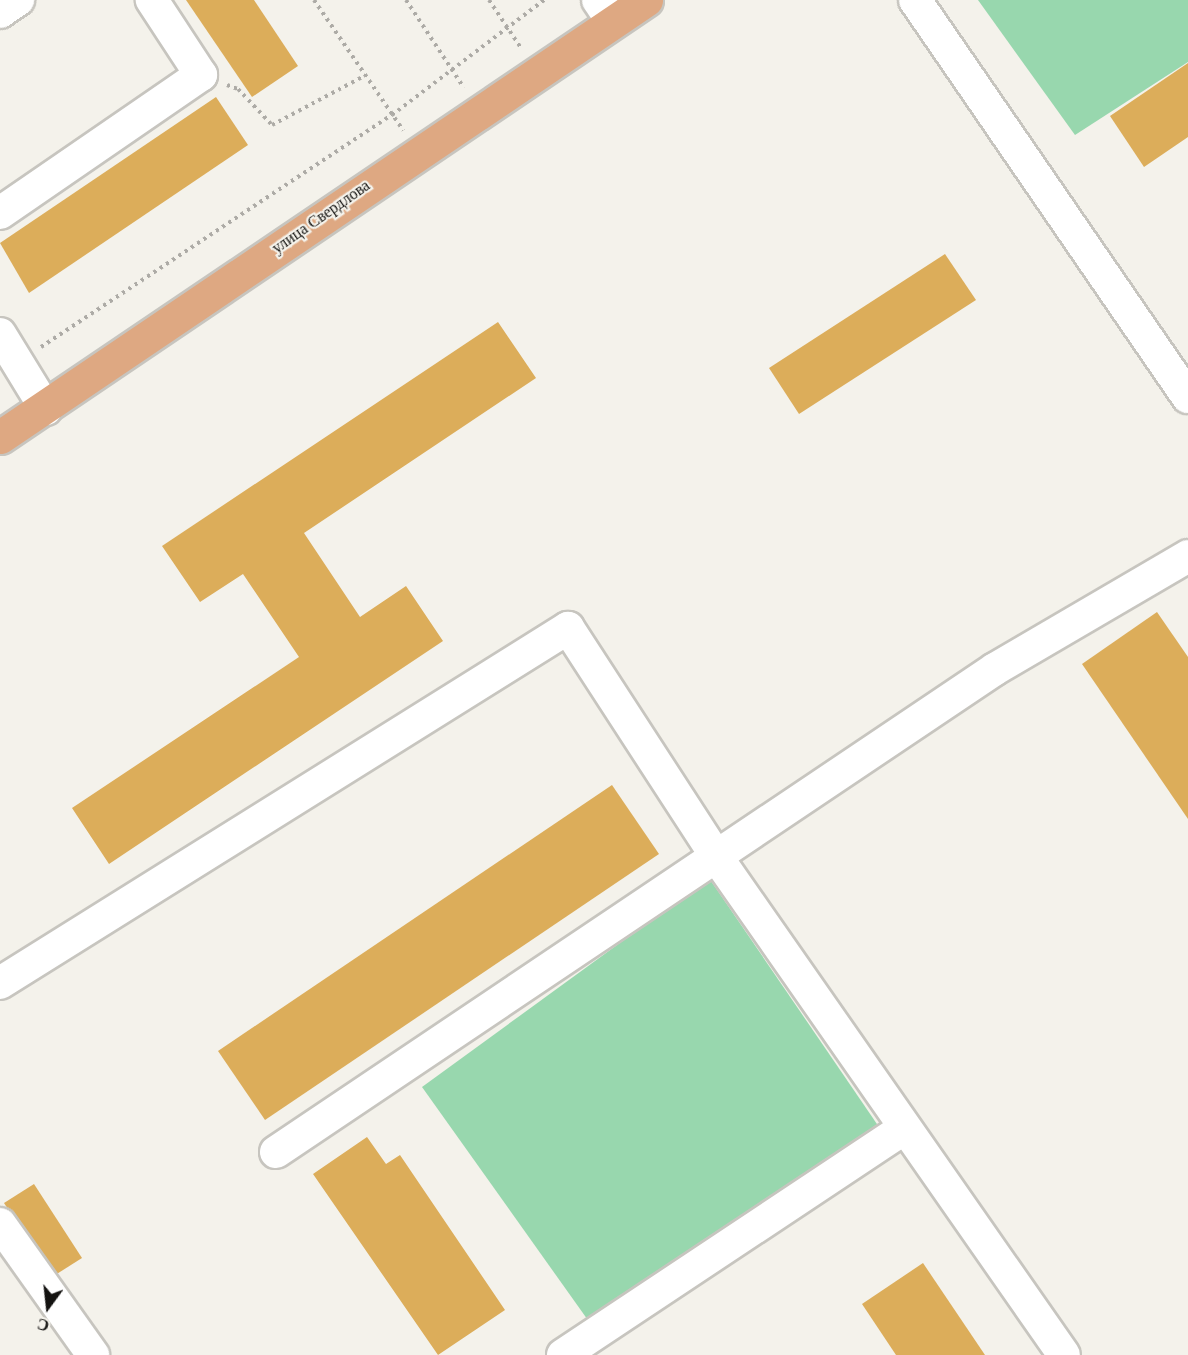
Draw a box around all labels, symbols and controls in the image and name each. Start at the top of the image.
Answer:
street label: улица Свердлова [268,176,374,258]
north arrow [18,1277,78,1337]
text: С [35,1315,51,1335]

